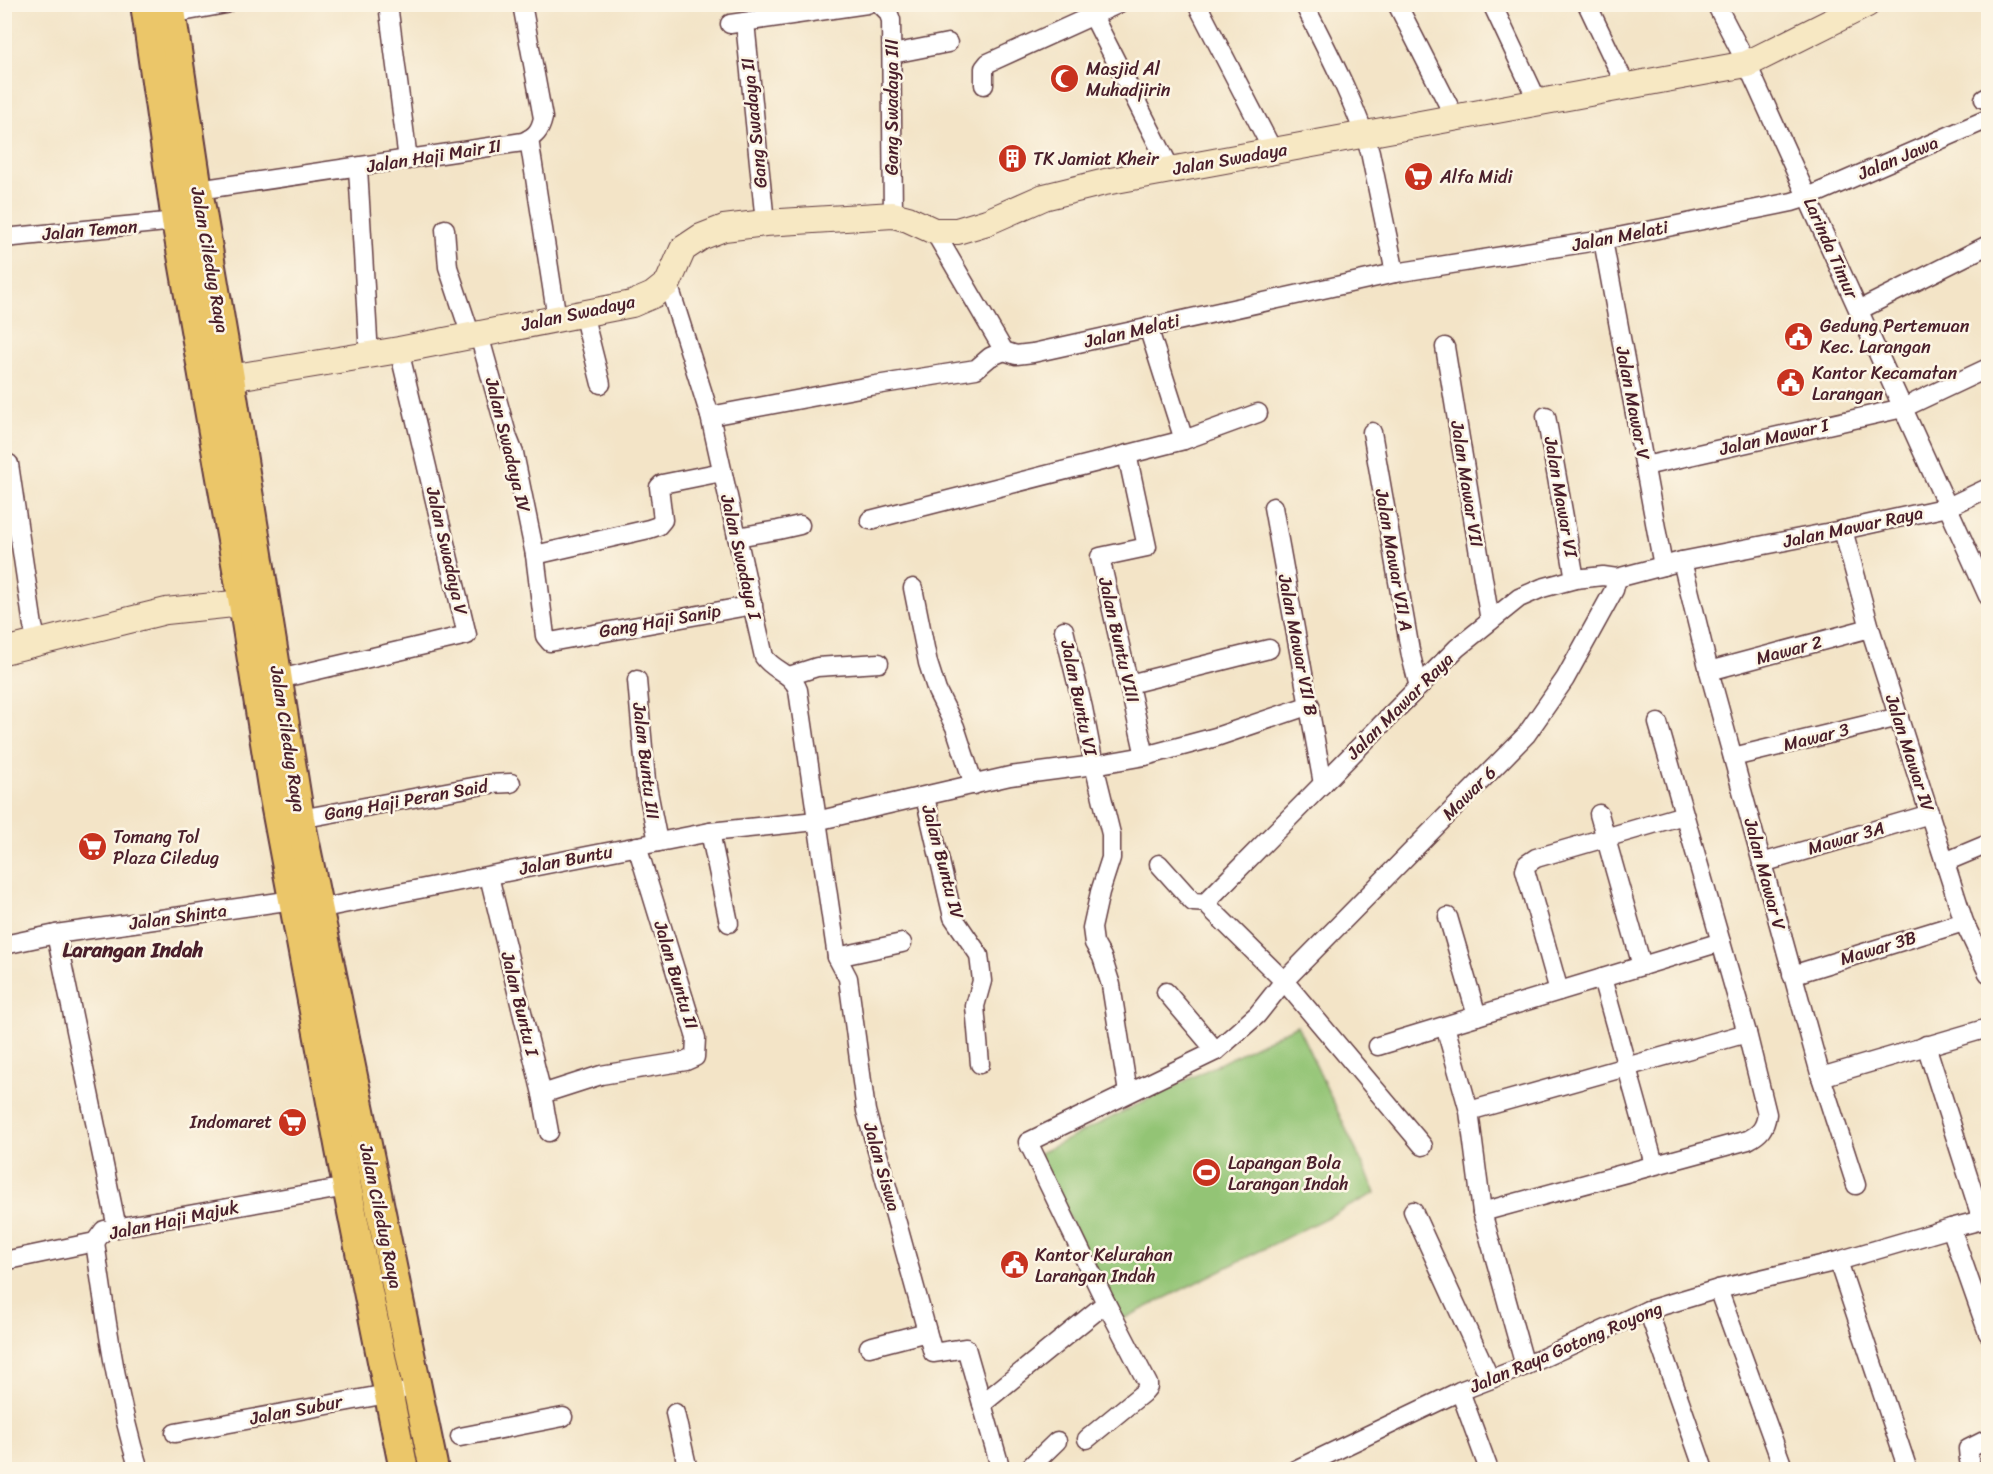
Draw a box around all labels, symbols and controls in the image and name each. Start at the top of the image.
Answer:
street label: Gang Swadaya III [876,38,908,175]
place label: Masjid Al Muhadjirin [1086,53,1171,106]
street label: Gang Swadaya II [731,56,777,190]
mosque icon: Masjid Al Muhadjirin [1049,63,1081,95]
street label: Jalan Jawa [1852,127,1943,190]
street label: Jalan Haji Mair II [363,129,504,183]
street label: Jalan Swadaya [1169,133,1291,185]
building icon: TK Jamiat Kheir [996,143,1028,175]
place label: TK Jamiat Kheir [1033,143,1160,175]
supermarket icon: Alfa Midi [1403,161,1435,193]
place label: Alfa Midi [1439,161,1514,193]
street label: Jalan Ciledug Raya [181,183,239,336]
street label: Larinda Timur [1794,192,1868,306]
street label: Jalan Teman [40,210,139,250]
street label: Jalan Melati [1568,211,1672,261]
street label: Jalan Swadaya [517,285,639,341]
street label: Jalan Melati [1080,304,1184,358]
place label: Gedung Pertemuan Kec. Larangan [1820,310,1970,363]
public building icon: Gedung Pertemuan Kec. Larangan [1783,320,1815,352]
street label: Jalan Mawar V [1606,343,1660,464]
place label: Kantor Kecamatan Larangan [1812,357,1958,410]
public building icon: Kantor Kecamatan Larangan [1775,367,1807,399]
street label: Jalan Swadaya IV [476,373,540,516]
street label: Jalan Mawar I [1715,408,1834,465]
street label: Jalan Mawar VII [1441,418,1493,550]
street label: Jalan Mawar VI [1534,433,1588,562]
street label: Jalan Swadaya V [416,483,477,619]
street label: Jalan Mawar VII A [1366,485,1422,634]
street label: Jalan Swadaya I [711,490,771,625]
street label: Jalan Mawar Raya [1779,497,1926,558]
street label: Jalan Mawar VII B [1268,571,1327,718]
street label: Jalan Buntu VIII [1089,573,1149,706]
street label: Gang Haji Sanip [597,594,724,647]
street label: Mawar 2 [1752,626,1826,674]
street label: Jalan Buntu VI [1051,636,1107,760]
street label: Jalan Mawar Raya [1338,644,1462,768]
street label: Jalan Ciledug Raya [260,663,315,814]
street label: Jalan Mawar IV [1876,689,1944,816]
street label: Jalan Buntu III [623,700,669,822]
street label: Mawar 3 [1780,713,1853,761]
street label: Mawar 6 [1434,758,1504,828]
street label: Gang Haji Peran Said [322,770,492,830]
street label: Jalan Buntu IV [912,800,974,923]
street label: Mawar 3A [1804,812,1888,864]
street label: Jalan Mawar V [1734,814,1796,935]
place label: Tomang Tol Plaza Ciledug [113,821,219,874]
supermarket icon: Tomang Tol Plaza Ciledug [76,831,108,863]
street label: Jalan Buntu [516,835,616,885]
street label: Jalan Shinta [126,894,229,940]
street label: Jalan Buntu II [644,916,708,1034]
street label: Mawar 3B [1836,921,1920,975]
district label: Larangan Indah [63,931,203,969]
street label: Jalan Buntu I [491,948,549,1061]
place label: Indomaret [189,1106,272,1138]
supermarket icon: Indomaret [277,1106,309,1138]
street label: Jalan Siswa [854,1118,910,1215]
street label: Jalan Ciledug Raya [350,1139,412,1292]
place label: Lapangan Bola Larangan Indah [1228,1147,1349,1200]
sports icon: Lapangan Bola Larangan Indah [1191,1157,1223,1189]
street label: Jalan Haji Majuk [105,1191,242,1250]
place label: Kantor Kelurahan Larangan Indah [1035,1239,1173,1292]
public building icon: Kantor Kelurahan Larangan Indah [998,1249,1030,1281]
street label: Jalan Raya Gotong Royong [1464,1292,1667,1403]
street label: Jalan Subur [246,1385,347,1435]

